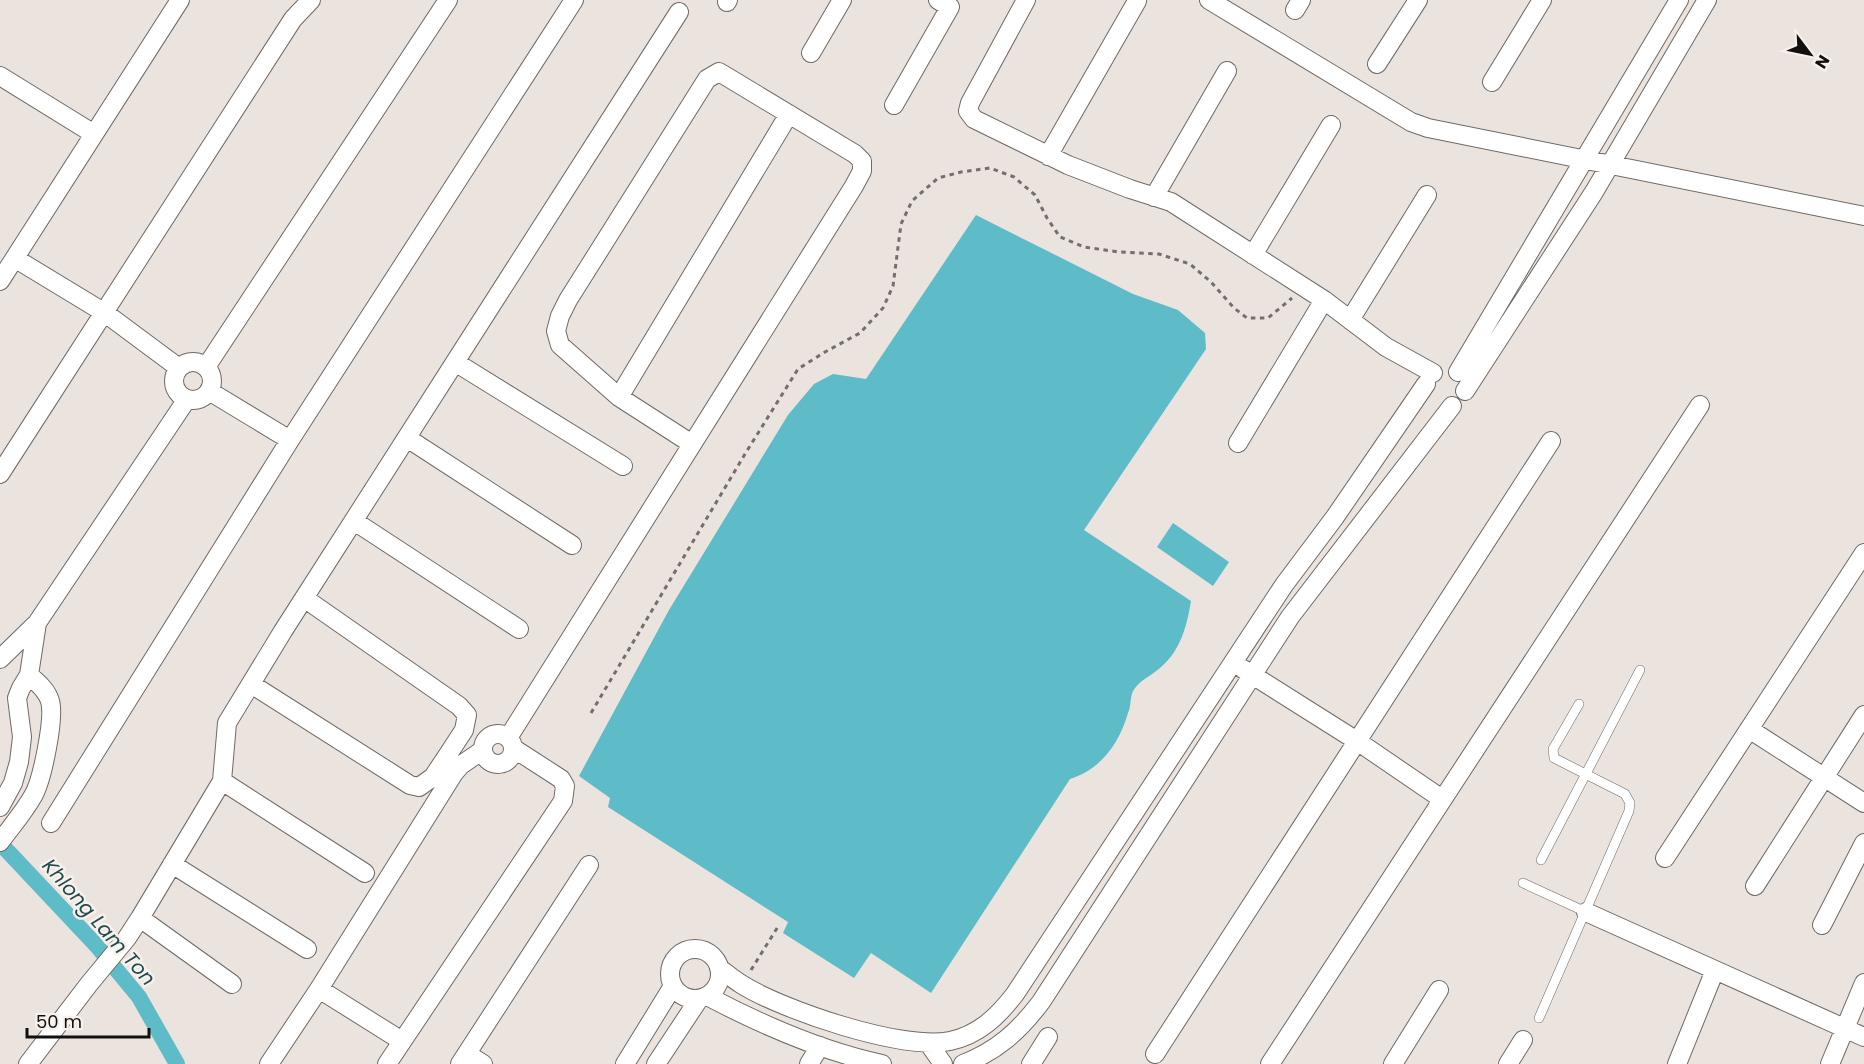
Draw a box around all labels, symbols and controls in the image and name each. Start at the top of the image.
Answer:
north arrow [1780,24,1840,84]
text: N [1809,50,1835,73]
water label: Khlong Lam Ton [36,852,162,992]
scale bar [27,1001,148,1039]
text: 50 m [36,1009,82,1034]

